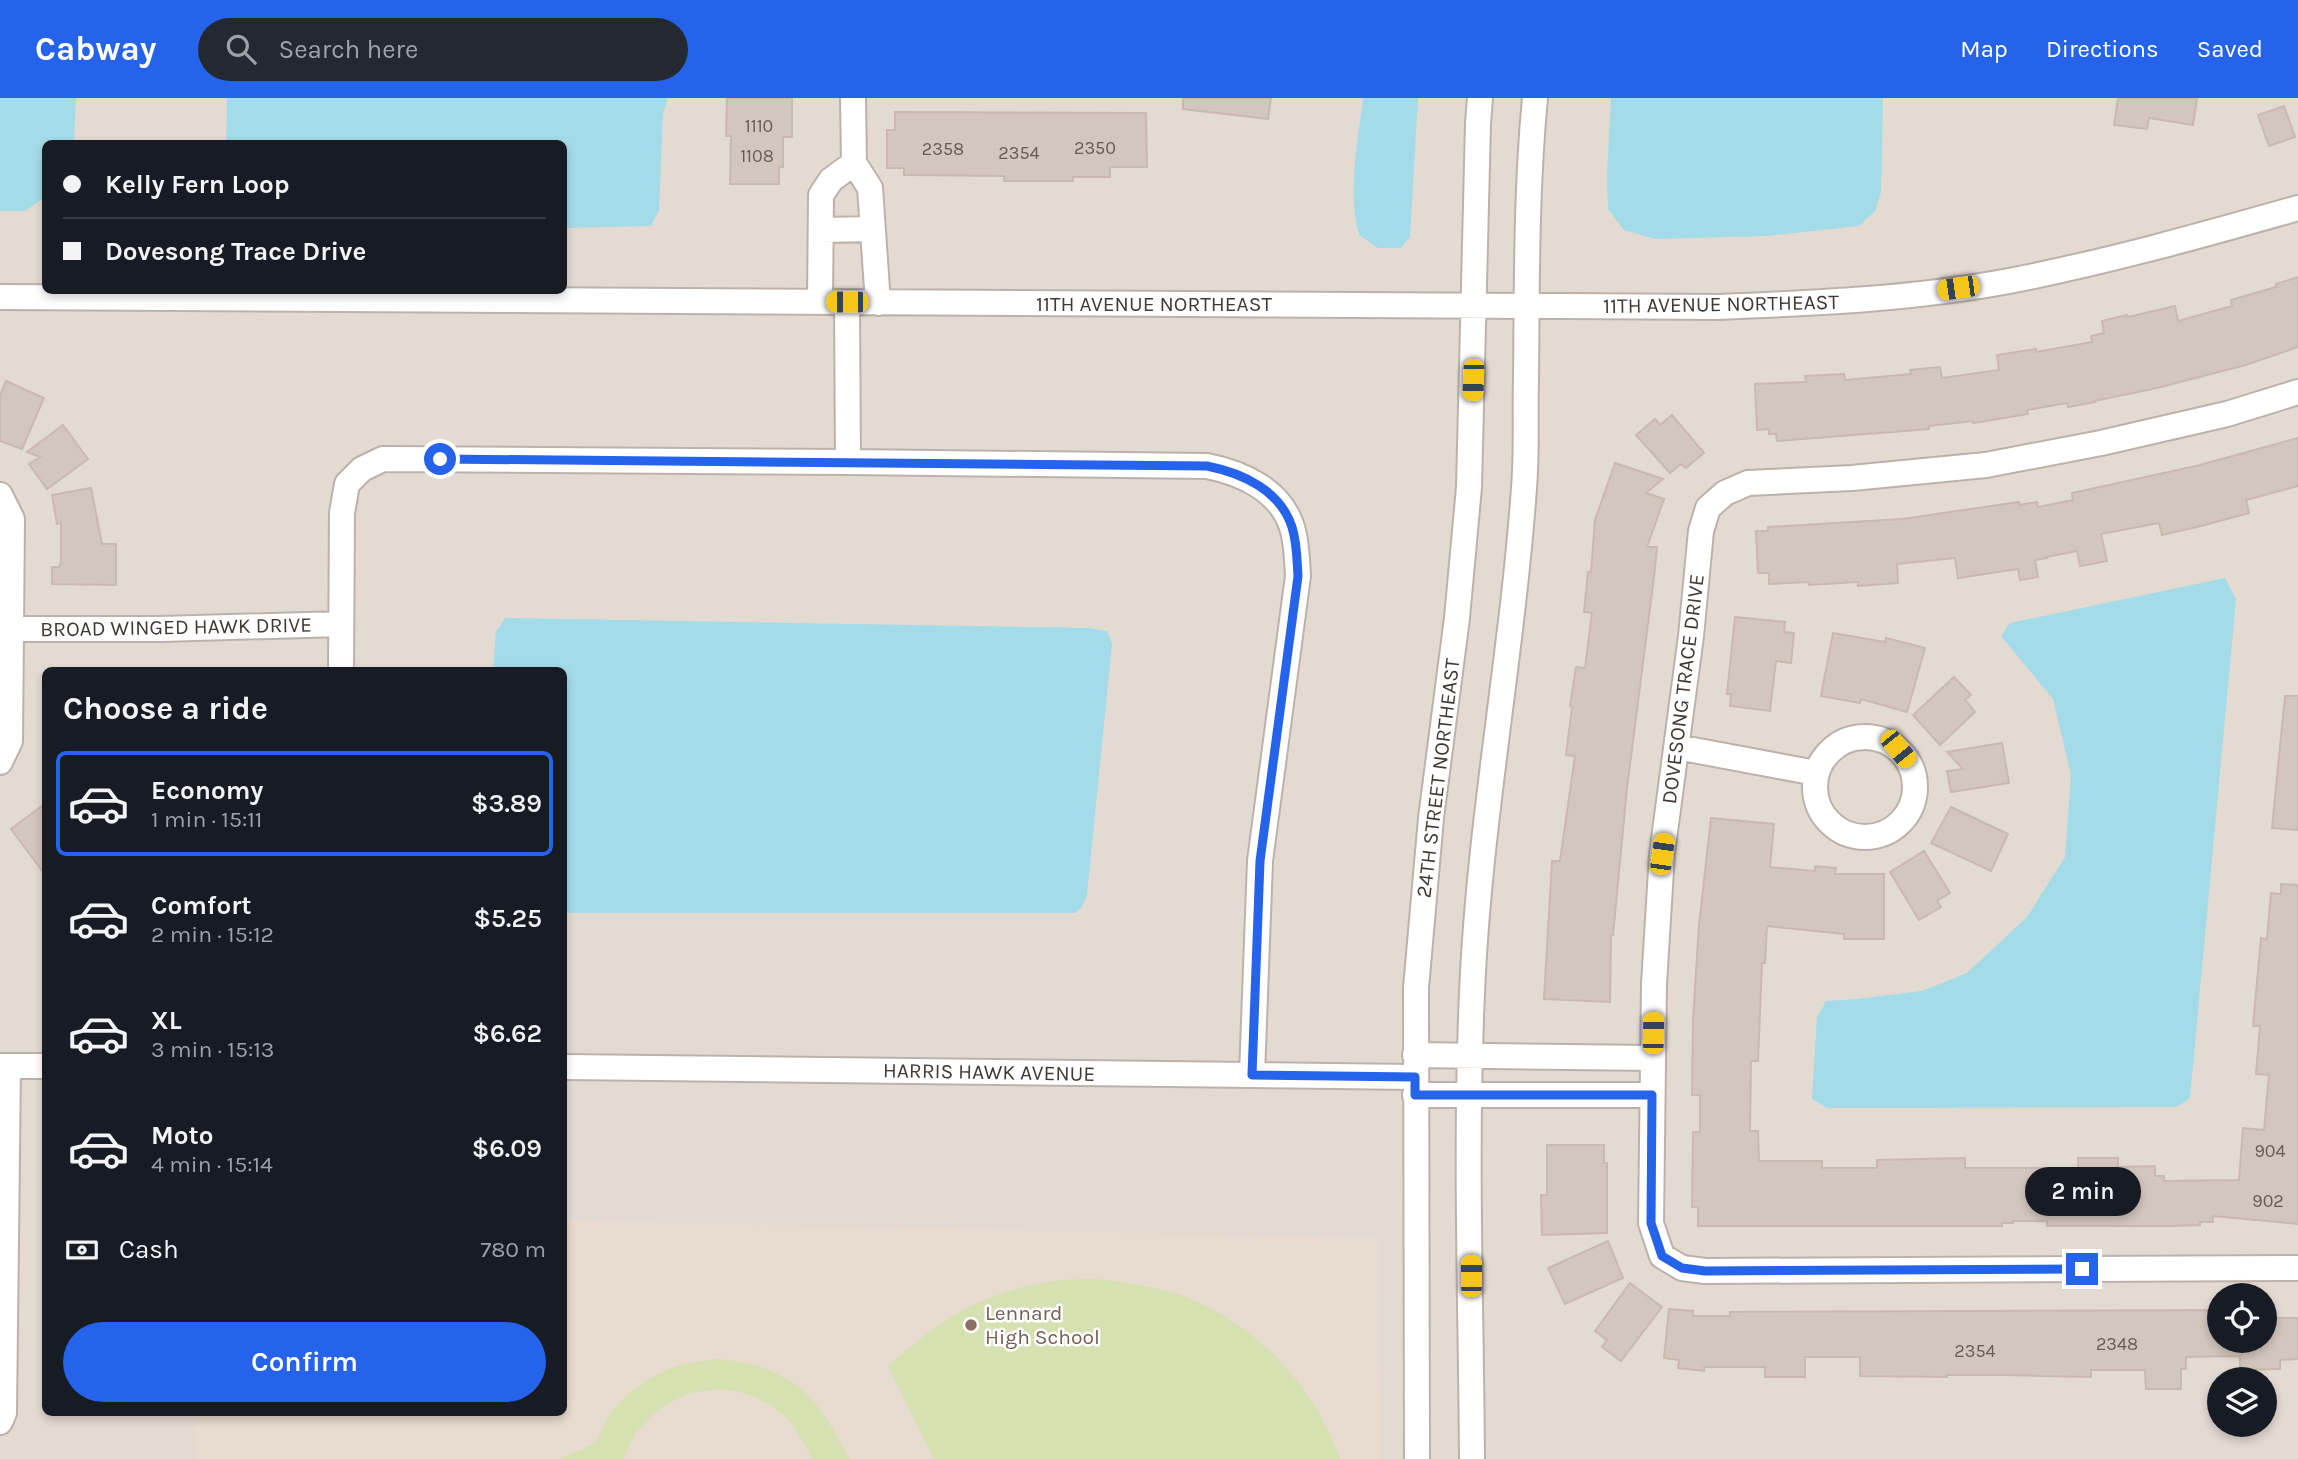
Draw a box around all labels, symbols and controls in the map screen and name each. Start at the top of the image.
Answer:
search box [198,18,688,81]
text: Cabway [35,30,156,68]
icon: search [222,30,260,68]
text: Search here [278,34,418,65]
text: Map [1960,35,2008,63]
text: Directions [2046,35,2159,63]
text: Saved [2197,35,2263,63]
house number: 1110 [745,115,773,137]
house number: 2350 [1074,137,1116,159]
house number: 2358 [922,138,964,160]
house number: 2354 [998,142,1040,164]
house number: 1108 [740,145,774,167]
text: Kelly Fern Loop [105,169,290,200]
text: Dovesong Trace Drive [105,236,366,267]
car [1936,275,1981,301]
street label: 11TH AVENUE NORTHEAST [1603,290,1840,318]
car [827,292,869,313]
street label: 11TH AVENUE NORTHEAST [1036,292,1272,316]
car [1462,359,1485,401]
route start [424,443,456,475]
street label: DOVESONG TRACE DRIVE [1657,573,1709,805]
street label: BROAD WINGED HAWK DRIVE [40,613,312,641]
street label: 24TH STREET NORTHEAST [1411,656,1465,899]
text: Choose a ride [63,690,268,727]
car [1877,726,1920,772]
icon: car [67,772,130,835]
text: Economy [151,775,263,806]
text: $3.89 [471,788,542,819]
text: 1 min · 15:11 [151,806,262,833]
car [1649,832,1676,876]
icon: car [67,887,130,950]
text: Comfort [151,890,252,921]
text: $5.25 [474,903,542,934]
text: 2 min · 15:12 [151,921,274,948]
icon: car [67,1002,130,1065]
text: XL [151,1005,182,1036]
car [1643,1012,1664,1054]
text: $6.62 [473,1018,542,1049]
text: 3 min · 15:13 [151,1036,274,1063]
street label: HARRIS HAWK AVENUE [883,1058,1095,1086]
icon: car [67,1117,130,1180]
text: Moto [151,1120,213,1151]
text: $6.09 [472,1133,542,1164]
house number: 904 [2254,1140,2286,1162]
text: 4 min · 15:14 [151,1151,273,1178]
callout: 2 min [2024,1168,2140,1216]
text: 2 min [2052,1178,2114,1205]
house number: 902 [2252,1190,2284,1212]
icon: cash [63,1231,101,1269]
text: Cash [119,1234,179,1265]
text: 780 m [480,1236,546,1263]
route end [2066,1253,2098,1285]
car [1461,1255,1482,1297]
map controls [2207,1283,2277,1437]
button: locate [2207,1283,2277,1353]
place label: Lennard High School [985,1301,1100,1349]
marker: Lennard High School [963,1317,979,1333]
button: Confirm [63,1322,546,1402]
house number: 2348 [2096,1333,2138,1355]
house number: 2354 [1954,1340,1996,1362]
button: layers [2207,1367,2277,1437]

